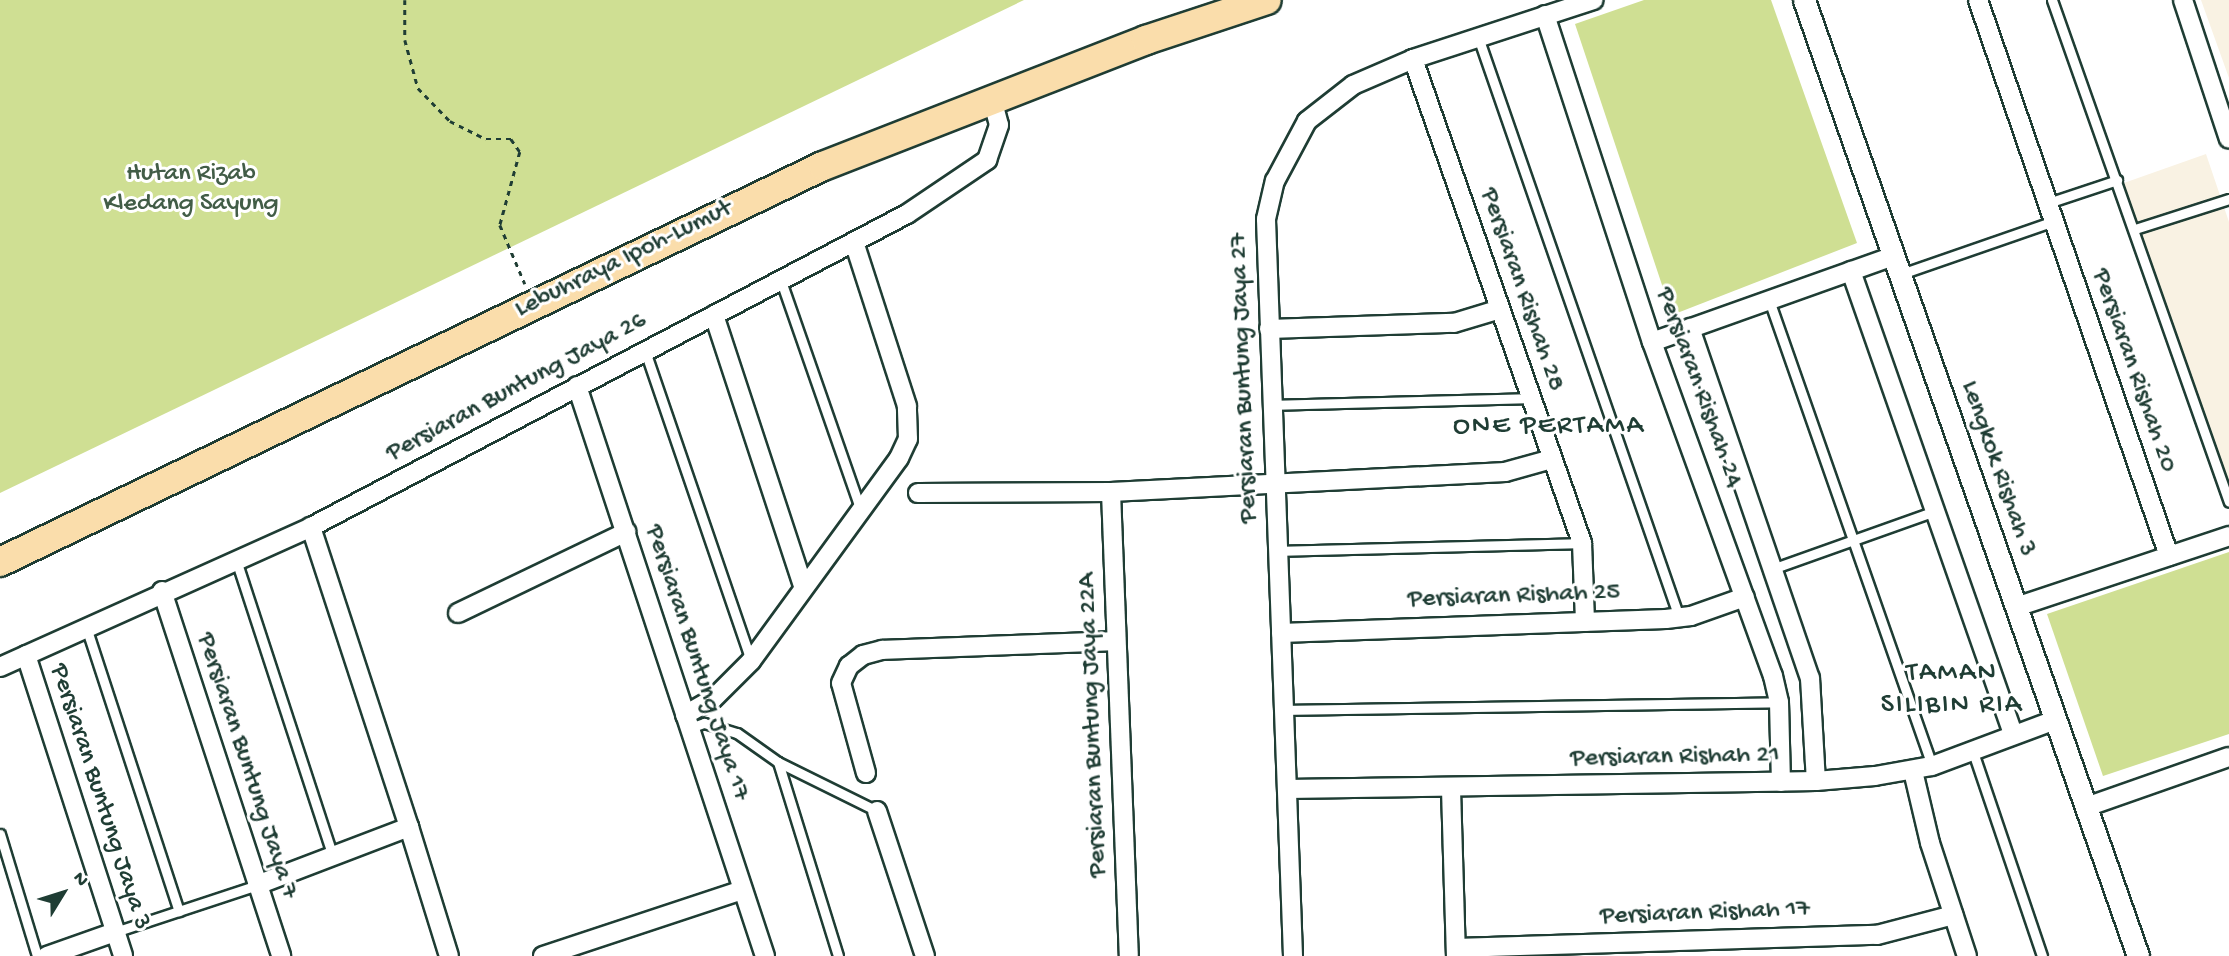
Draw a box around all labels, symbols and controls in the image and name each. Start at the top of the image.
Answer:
park label: Hutan Rizab Kledang Sayung [103,159,279,220]
street label: Persiaran Rishah 28 [1472,184,1570,396]
street label: Lebuhraya Ipoh-Lumut [510,194,738,326]
street label: Persiaran Buntung Jaya 27 [1224,232,1266,524]
street label: Persiaran Rishah 20 [2083,265,2183,477]
street label: Persiaran Rishah 24 [1647,283,1749,493]
street label: Persiaran Buntung Jaya 26 [382,306,652,470]
street label: Lengkok Rishah 3 [1952,377,2042,561]
district label: ONE PERTAMA [1454,410,1644,444]
street label: Persiaran Buntung Jaya 17 [637,521,755,805]
street label: Persiaran Buntung Jaya 22A [1073,572,1115,878]
street label: Persiaran Rishah 25 [1407,578,1621,616]
street label: Persiaran Buntung Jaya 7 [188,629,304,903]
district label: TAMAN SILIBIN RIA [1882,657,2022,723]
street label: Persiaran Buntung Jaya 3 [41,660,157,934]
street label: Persiaran Rishah 21 [1570,741,1780,775]
north arrow [28,858,98,928]
text: N [67,868,93,892]
street label: Persiaran Rishah 17 [1599,895,1811,933]

